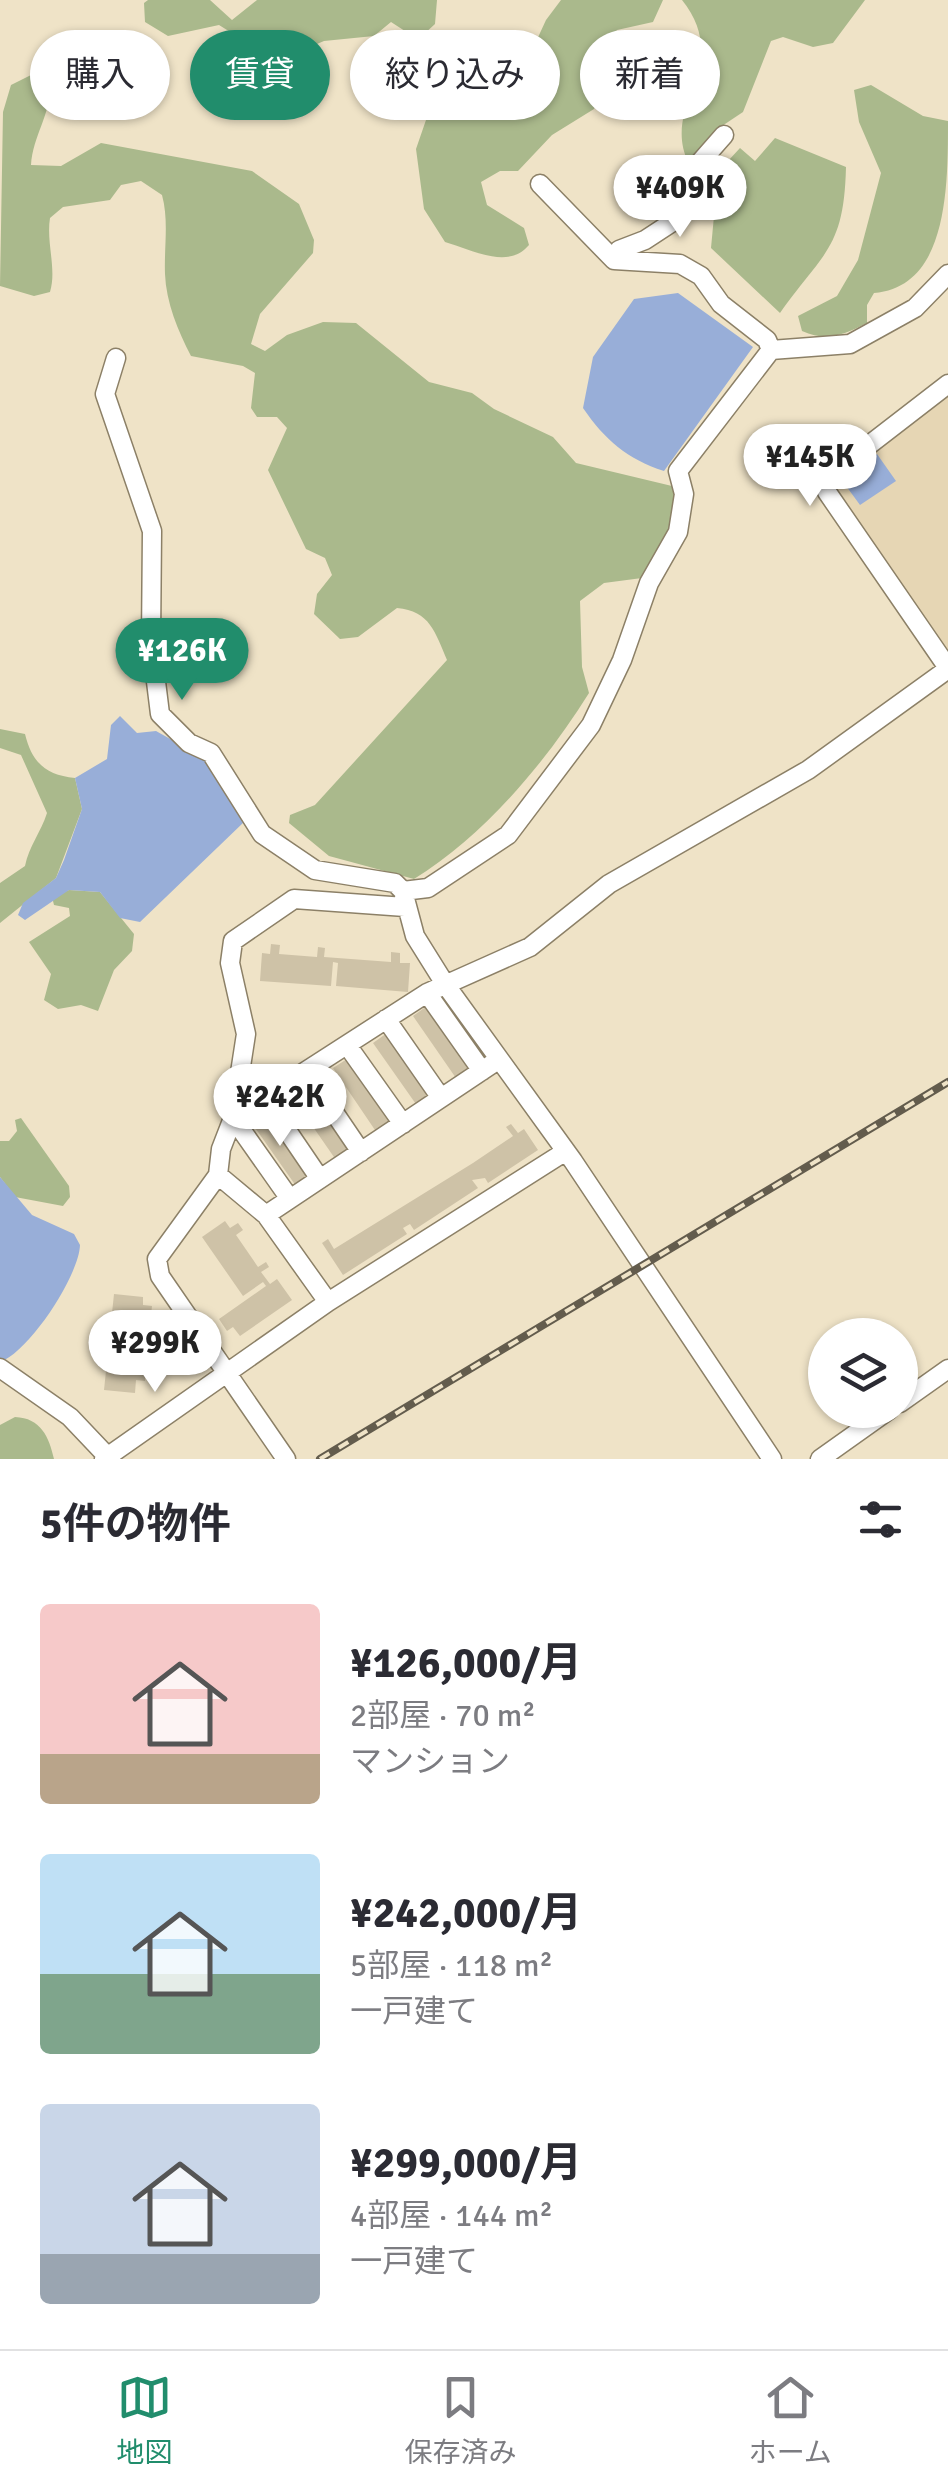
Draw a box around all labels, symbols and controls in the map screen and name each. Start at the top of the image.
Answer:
chip: 購入 [30,30,170,120]
chip: 賃貸 [190,30,330,120]
chip: 絞り込み [350,30,560,120]
chip: 新着 [580,30,720,120]
pin: ¥409K [610,155,750,240]
text: ¥409K [636,168,724,207]
pin: ¥145K [740,424,880,509]
text: ¥145K [766,437,854,476]
pin: ¥126K [112,618,252,703]
text: ¥126K [138,631,226,670]
pin: ¥242K [210,1064,350,1149]
text: ¥242K [236,1077,324,1116]
pin: ¥299K [85,1310,225,1395]
map controls [808,1318,918,1428]
button: layers [808,1318,918,1428]
text: ¥299K [111,1323,199,1362]
icon: filters [853,1492,908,1547]
text: 5件の物件 [40,1499,231,1550]
text: ¥126,000/月 [350,1638,582,1689]
icon: home [120,1644,240,1764]
text: 2部屋 · 70 m² [350,1696,536,1735]
text: マンション [350,1742,510,1781]
text: ¥242,000/月 [350,1888,582,1939]
icon: home [120,1894,240,2014]
text: 5部屋 · 118 m² [350,1946,553,1985]
text: 一戸建て [350,1992,478,2031]
text: ¥299,000/月 [350,2138,582,2189]
icon: home [120,2144,240,2264]
text: 4部屋 · 144 m² [350,2196,553,2235]
text: 一戸建て [350,2242,478,2281]
tab: 地図 [116,2370,172,2470]
tab: 保存済み [404,2370,516,2470]
tab: ホーム [749,2370,832,2470]

